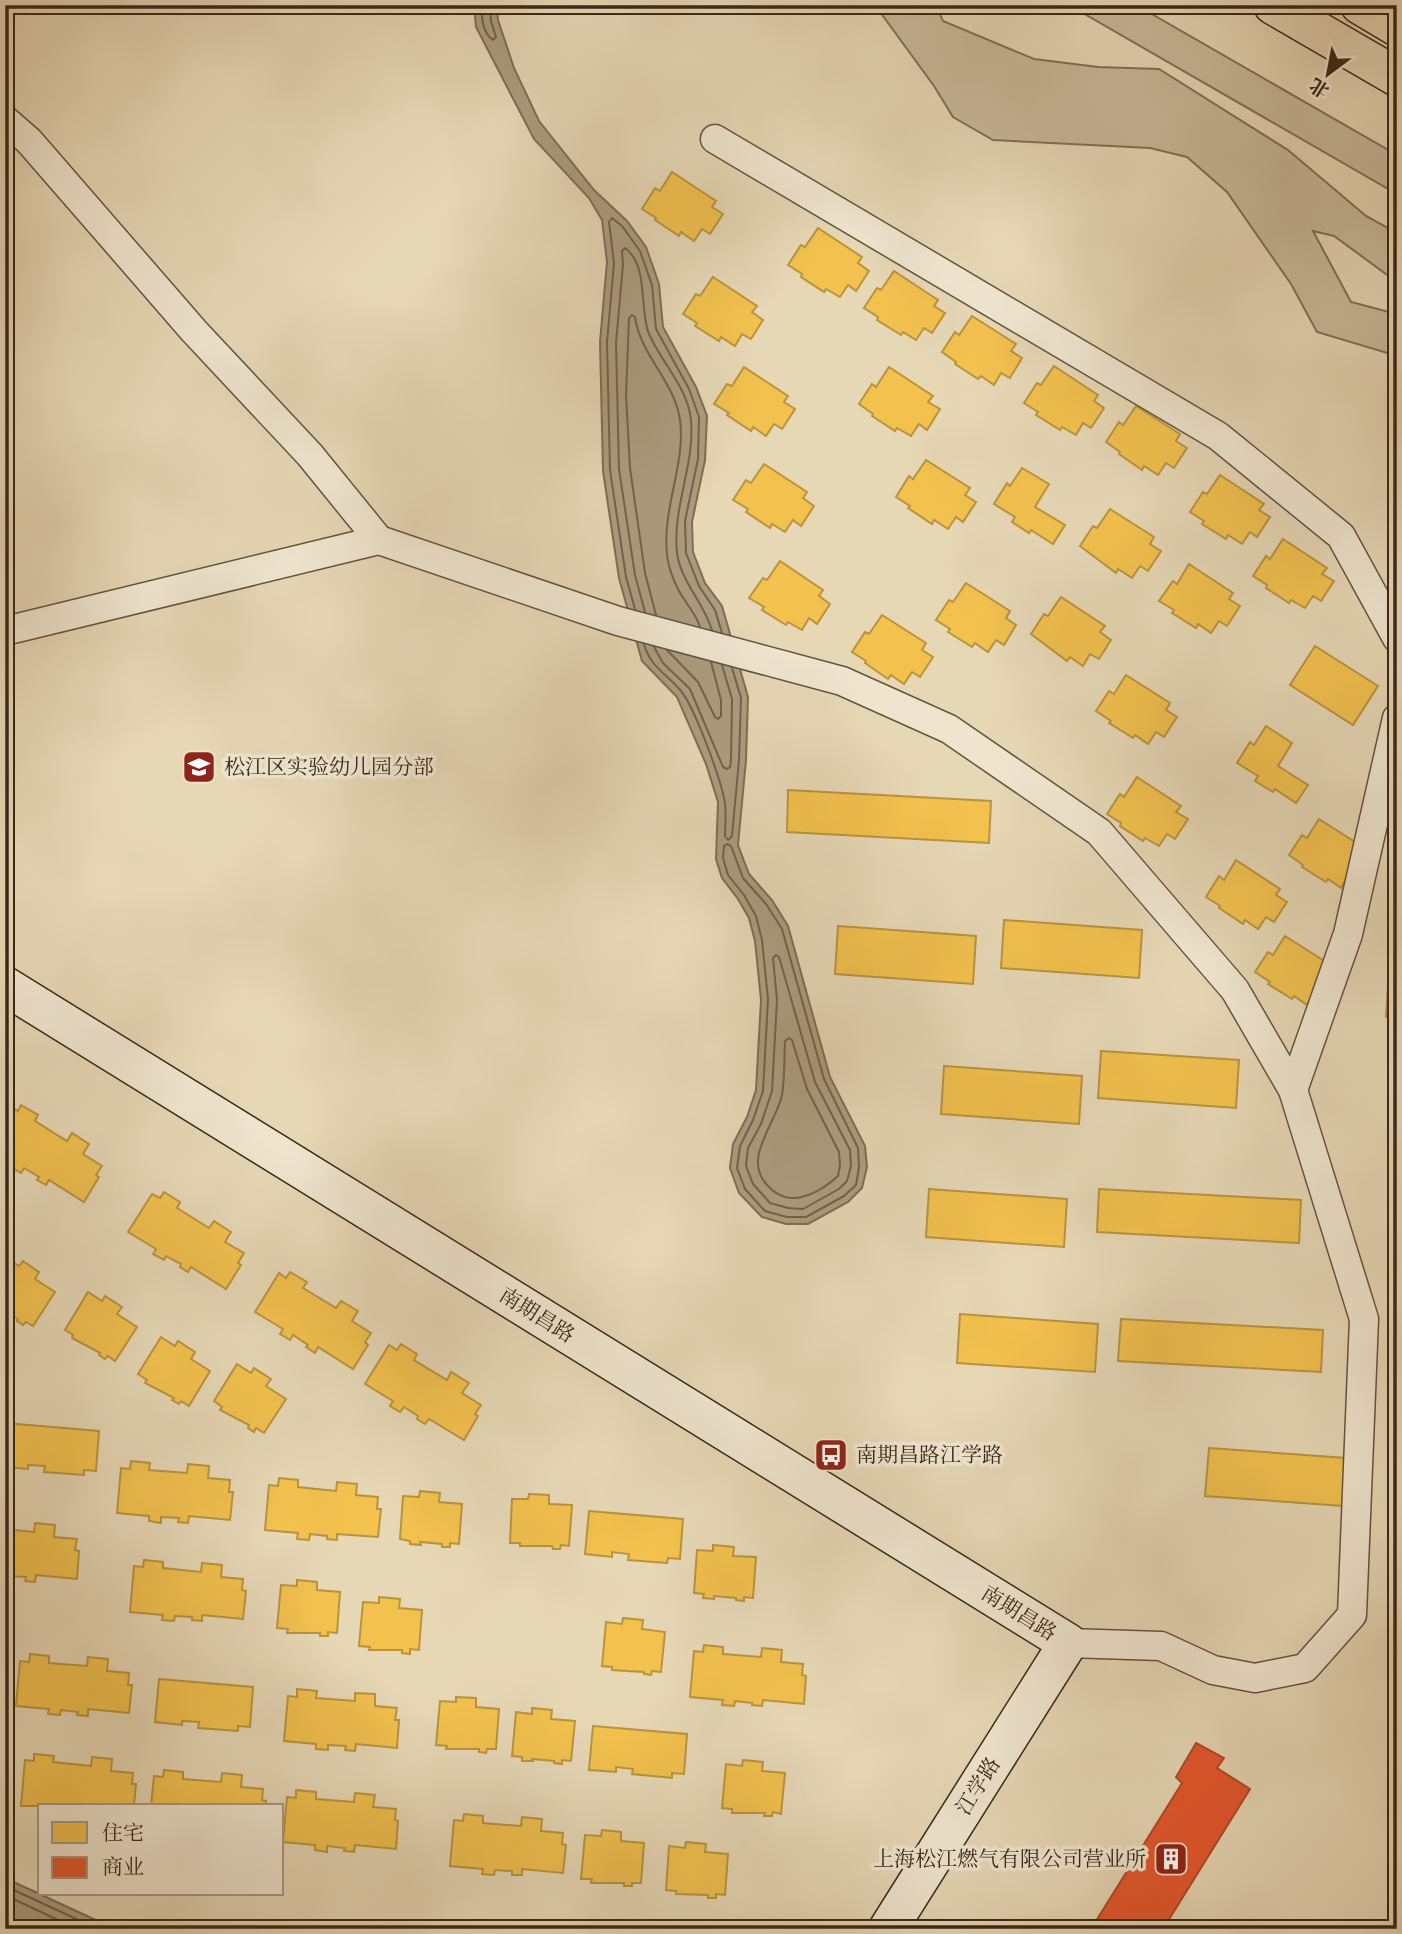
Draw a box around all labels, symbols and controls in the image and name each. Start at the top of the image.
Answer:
north arrow [1294,38,1364,108]
text: 北 [1306,73,1333,101]
school or university icon: 松江区实验幼儿园分部 [180,748,218,786]
place label: 松江区实验幼儿园分部 [224,756,434,779]
street label: 南期昌路 [495,1283,578,1347]
bus stop icon: 南期昌路江学路 [812,1436,850,1474]
place label: 南期昌路江学路 [856,1444,1003,1467]
street label: 南期昌路 [977,1581,1060,1645]
street label: 江学路 [952,1753,1005,1819]
legend [38,1804,284,1896]
text: 住宅 [102,1822,144,1845]
building icon: 上海松江燃气有限公司营业所 [1152,1840,1190,1878]
place label: 上海松江燃气有限公司营业所 [873,1848,1146,1871]
text: 商业 [102,1856,144,1879]

